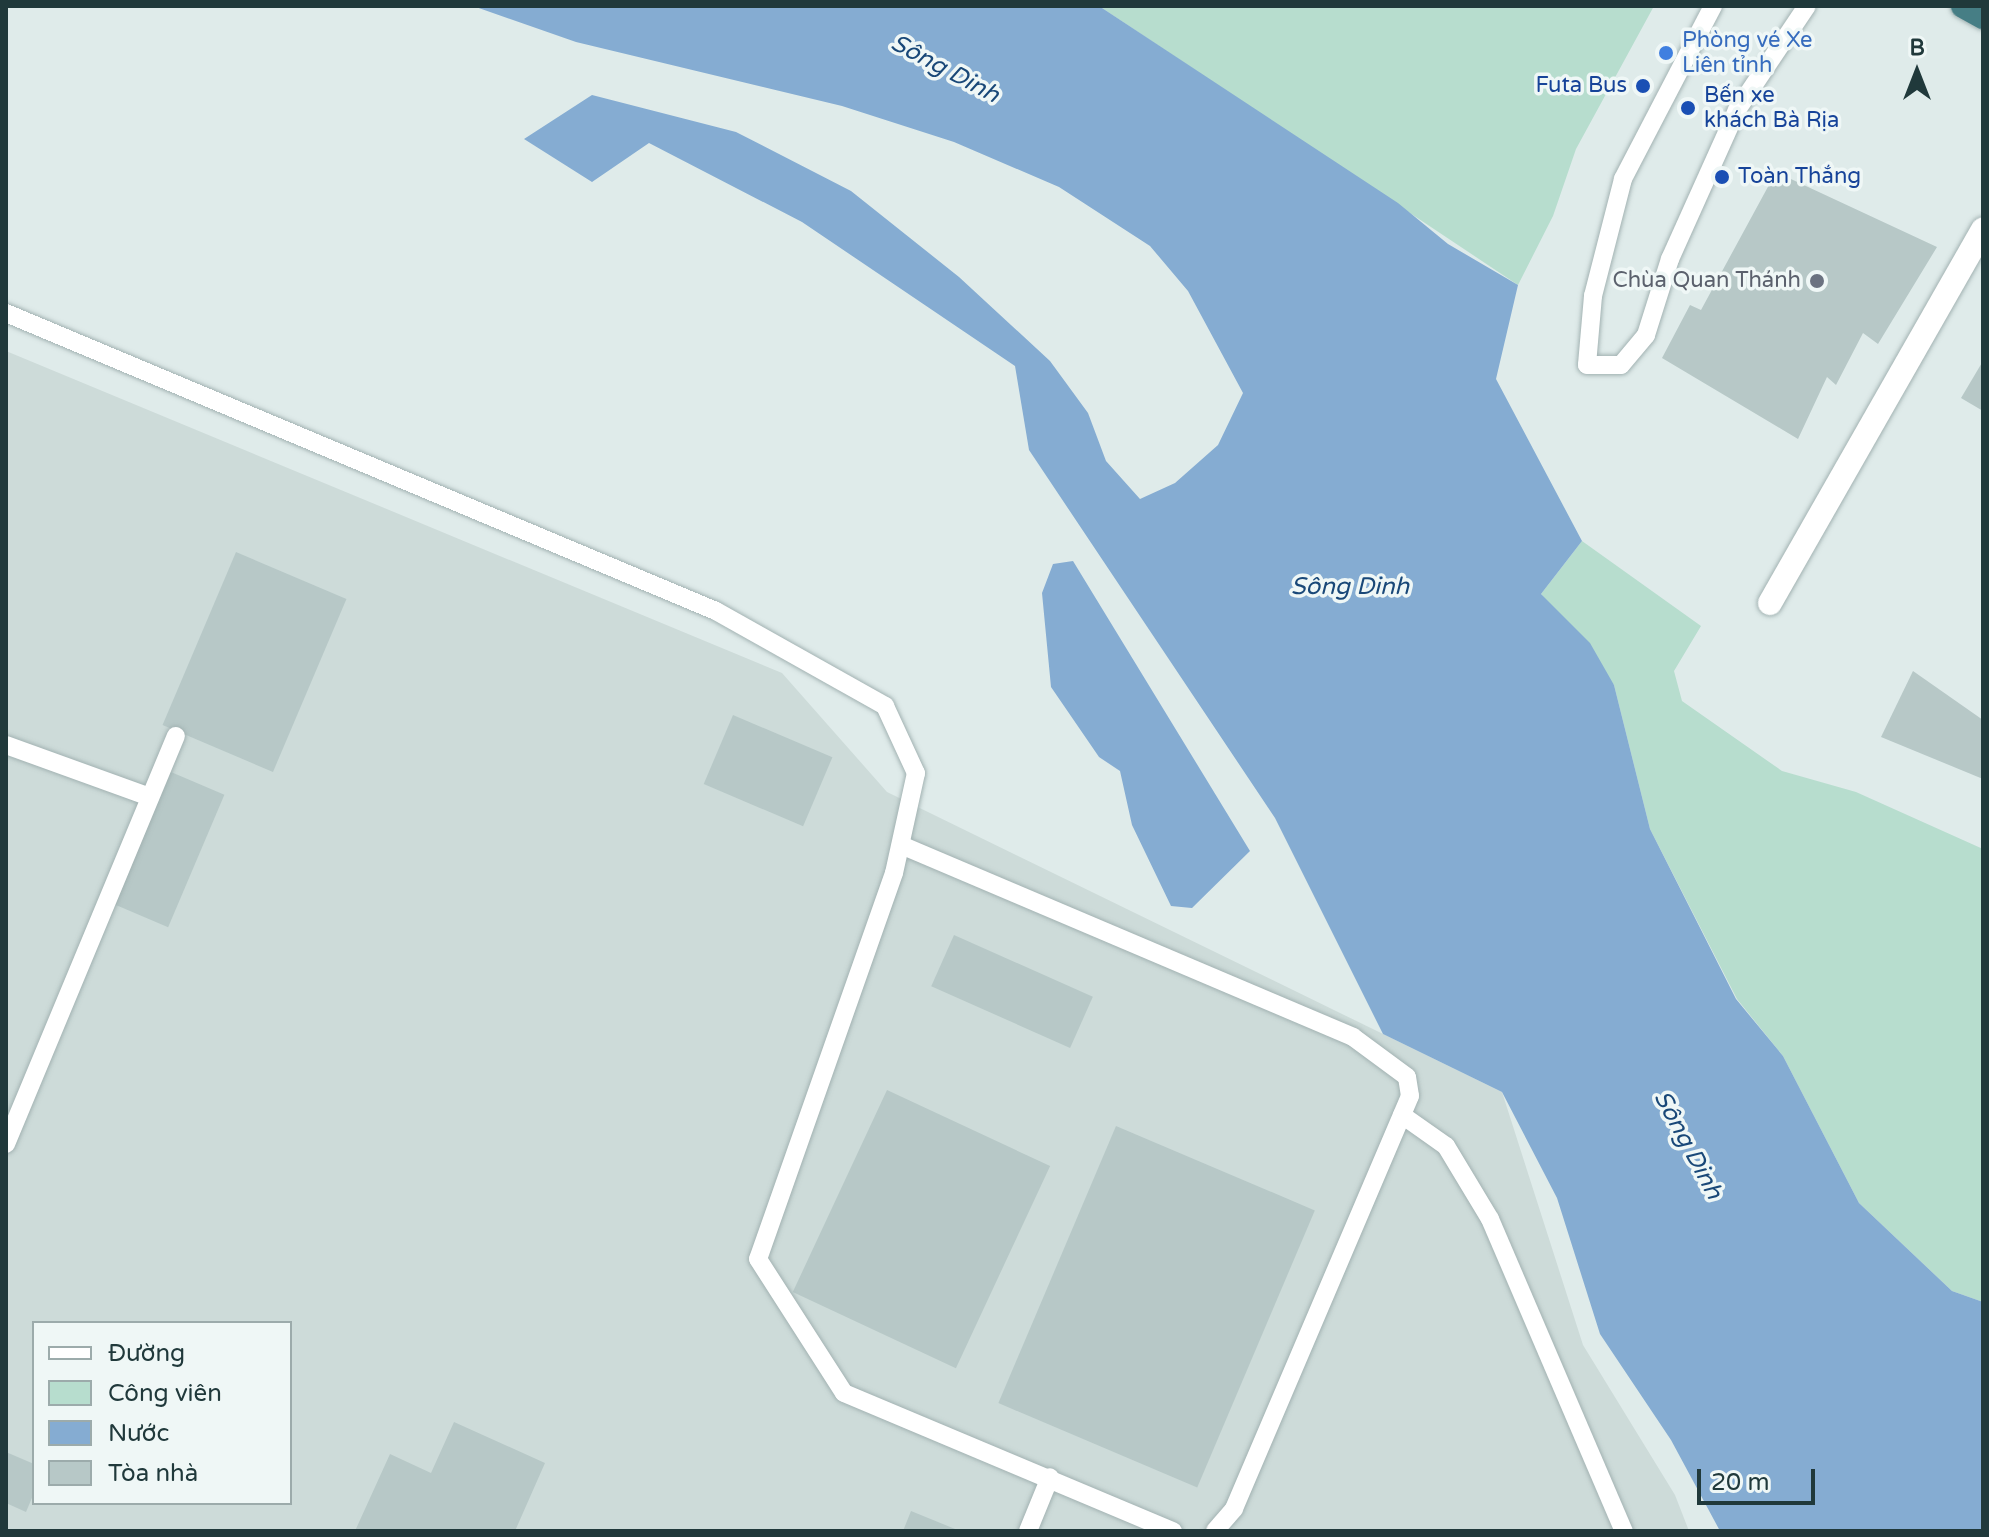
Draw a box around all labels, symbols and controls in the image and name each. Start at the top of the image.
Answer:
place label: Phòng vé Xe Liên tỉnh [1682,27,1812,78]
water label: Sông Dinh [886,29,1004,109]
north arrow [1877,32,1957,112]
text: B [1909,35,1925,61]
marker: Phòng vé Xe Liên tỉnh [1657,44,1675,62]
place label: Futa Bus [1535,73,1627,99]
marker: Futa Bus [1634,77,1652,95]
place label: Bến xe khách Bà Rịa [1704,82,1839,134]
marker: Bến xe khách Bà Rịa [1679,99,1697,117]
place label: Toàn Thắng [1738,164,1861,190]
marker: Toàn Thắng [1713,168,1731,186]
place label: Chùa Quan Thánh [1613,268,1801,294]
marker: Chùa Quan Thánh [1808,272,1826,290]
water label: Sông Dinh [1291,573,1409,601]
water label: Sông Dinh [1648,1086,1728,1204]
legend [32,1321,292,1505]
text: Đường [108,1339,185,1368]
text: Công viên [108,1379,222,1408]
text: Nước [108,1419,169,1448]
scale bar [1701,1453,1819,1503]
text: Tòa nhà [108,1459,198,1488]
text: 20 m [1711,1468,1769,1497]

